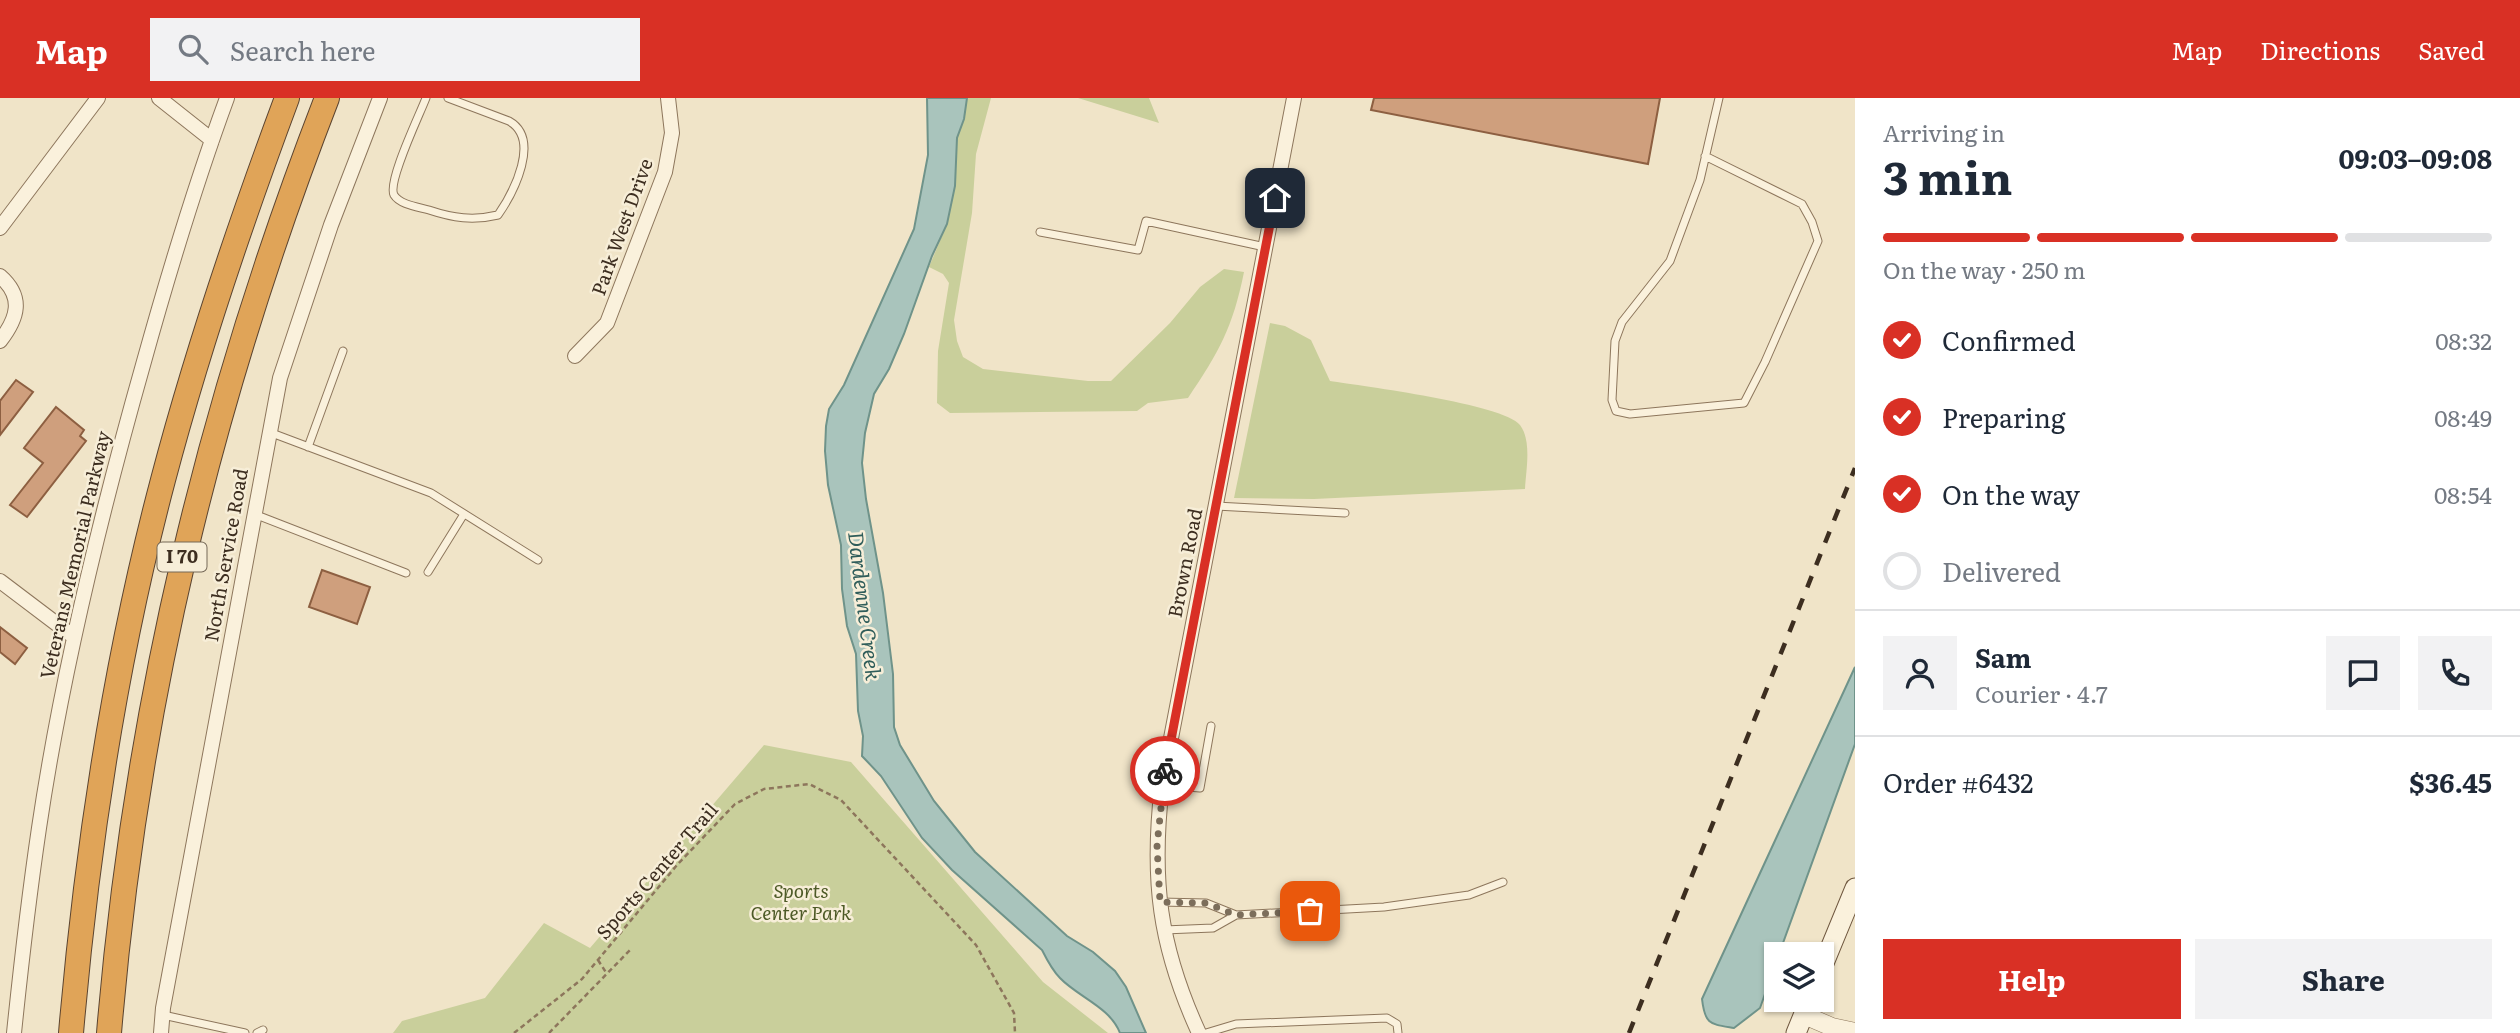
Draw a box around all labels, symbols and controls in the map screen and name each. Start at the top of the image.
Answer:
search box [150,18,640,81]
text: Map [35,25,108,74]
icon: search [174,30,212,68]
text: Search here [230,30,376,69]
text: Map [2171,32,2222,67]
text: Directions [2260,32,2380,67]
text: Saved [2418,32,2485,67]
text: Arriving in [1883,115,2005,149]
text: 09:03–09:08 [2339,138,2492,177]
text: 3 min [1883,141,2013,209]
street label: Park West Drive [583,154,659,299]
pin [1245,168,1305,228]
icon: home [1256,179,1294,217]
text: On the way · 250 m [1883,252,2086,286]
text: Confirmed [1942,320,2076,359]
icon: check [1883,321,1921,359]
text: 08:32 [2435,323,2492,357]
text: Preparing [1942,397,2065,436]
icon: check [1883,398,1921,436]
text: 08:49 [2434,400,2492,434]
street label: Veterans Memorial Parkway [32,428,116,682]
street label: North Service Road [196,466,254,644]
text: On the way [1942,474,2080,513]
icon: check [1883,475,1921,513]
text: 08:54 [2434,477,2492,511]
street label: Brown Road [1160,505,1208,620]
water label: Dardenne Creek [842,529,891,682]
road number: I 70 [158,542,206,572]
text: Delivered [1942,551,2061,590]
button: person [1883,636,1957,710]
button: chat [2326,636,2400,710]
button: phone [2418,636,2492,710]
text: Sam [1975,637,2031,676]
text: Courier · 4.7 [1975,676,2108,710]
courier [1130,736,1200,806]
icon: bike [1146,752,1184,790]
text: Order #6432 [1883,762,2034,801]
text: $36.45 [2409,762,2492,801]
street label: Sports Center Trail [589,796,724,945]
park label: Sports Center Park [751,876,852,926]
pin [1280,881,1340,941]
icon: bag [1291,892,1329,930]
button: Help [1883,939,2181,1019]
button: Share [2195,939,2492,1019]
map controls [1764,942,1834,1012]
button: layers [1764,942,1834,1012]

